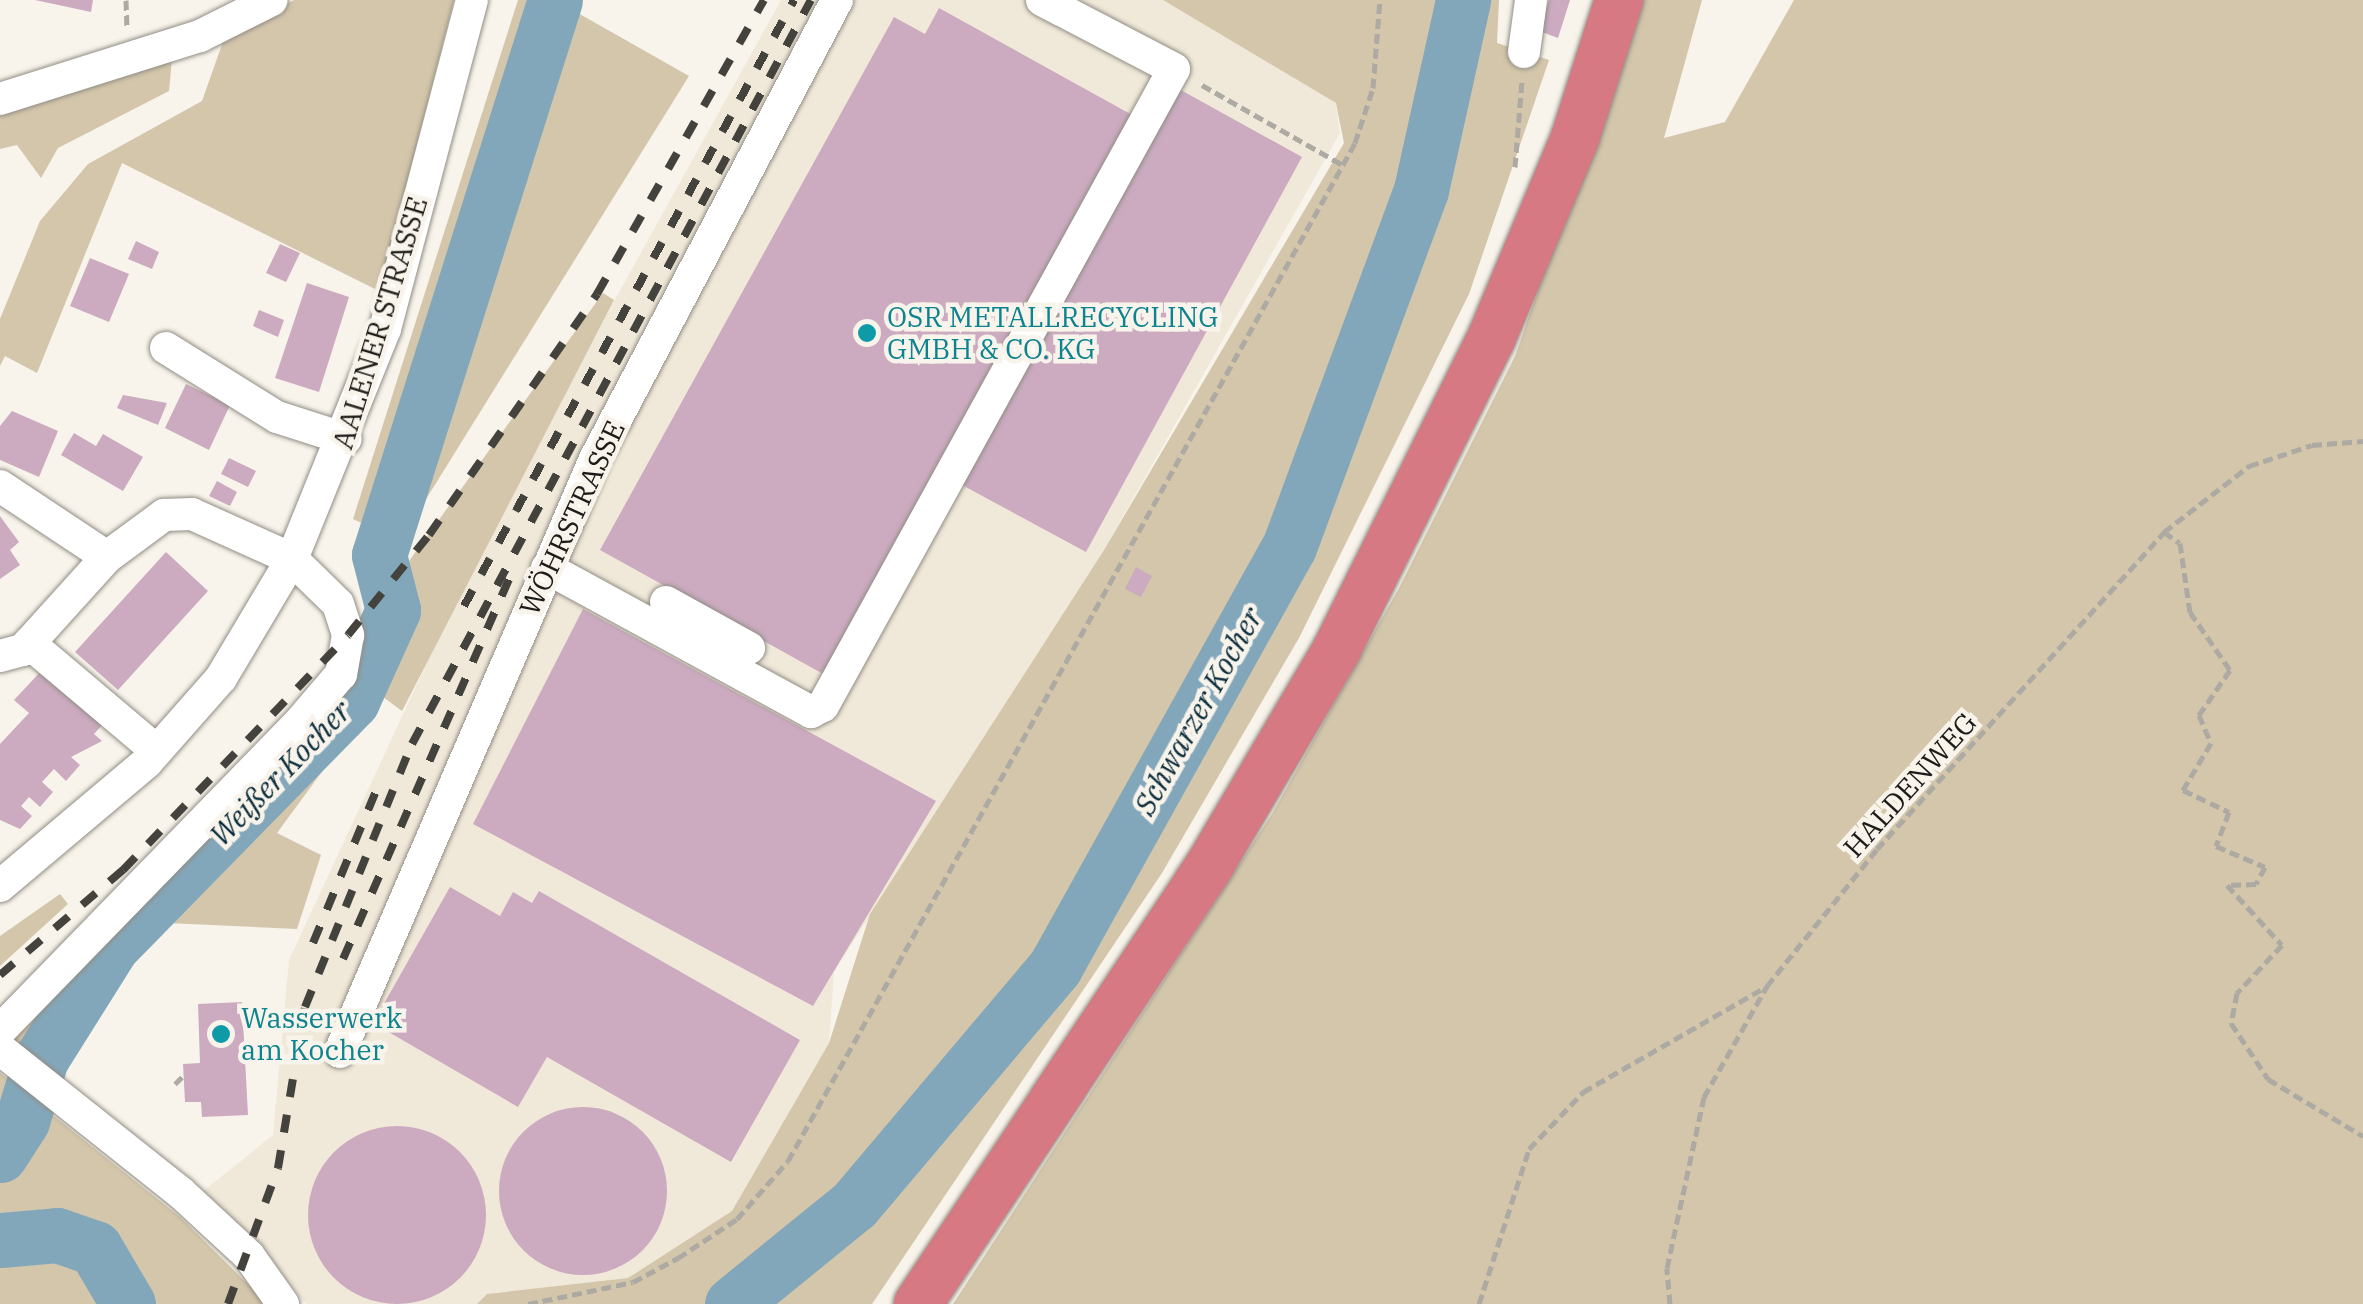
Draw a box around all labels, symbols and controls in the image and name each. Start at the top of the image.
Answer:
street label: AALENER STRASSE [326,193,434,453]
place label: OSR METALLRECYCLING GMBH & CO. KG [887,300,1219,366]
marker: OSR METALLRECYCLING GMBH & CO. KG [856,322,878,344]
street label: WÖHRSTRASSE [512,415,632,621]
water label: Schwarzer Kocher [1126,601,1270,821]
water label: Weißer Kocher [202,693,358,853]
street label: HALDENWEG [1836,706,1984,864]
place label: Wasserwerk am Kocher [241,1001,402,1067]
marker: Wasserwerk am Kocher [210,1023,232,1045]

